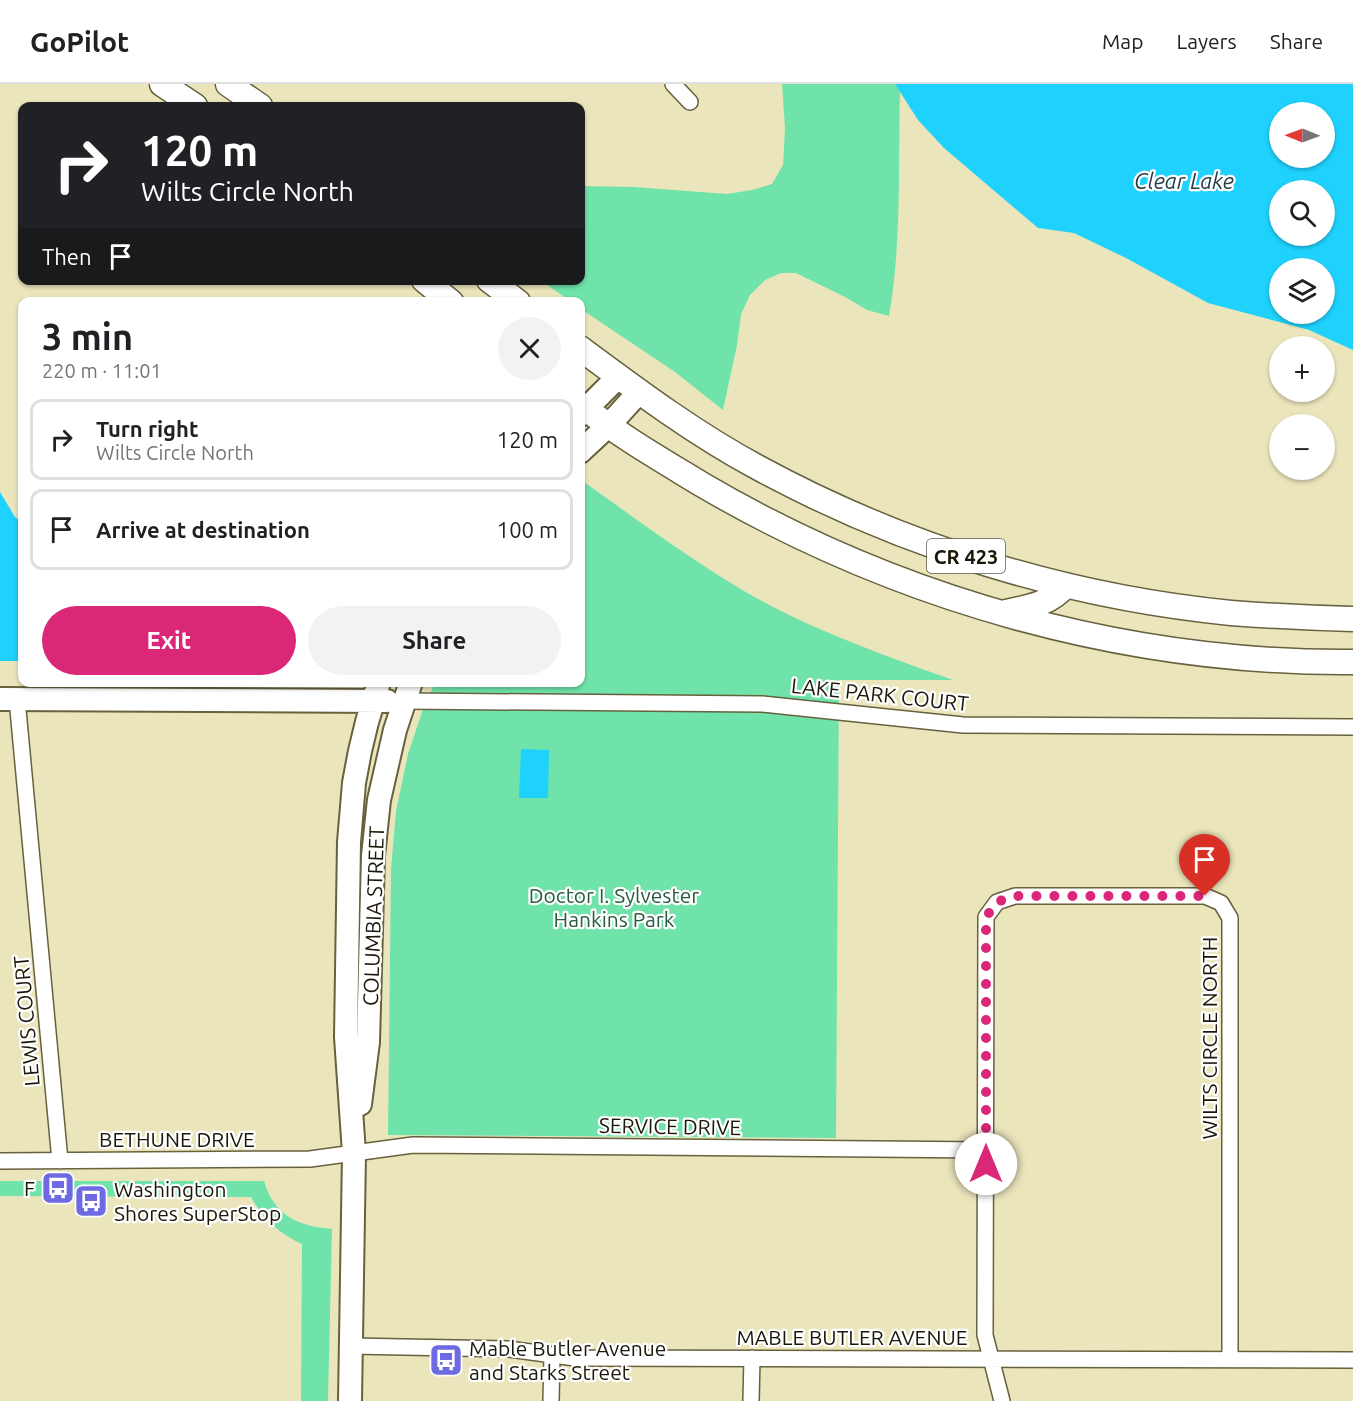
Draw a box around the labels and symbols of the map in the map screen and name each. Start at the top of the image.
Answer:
north arrow [1269,102,1335,168]
water label: Clear Lake [1134,168,1234,193]
road number: CR 423 [927,539,1005,573]
street label: LAKE PARK COURT [790,673,970,715]
street label: COLUMBIA STREET [358,825,388,1006]
pin [1179,834,1230,896]
park label: Doctor I. Sylvester Hankins Park [529,883,699,931]
street label: WILTS CIRCLE NORTH [1197,937,1221,1139]
street label: LEWIS COURT [8,954,44,1087]
street label: SERVICE DRIVE [599,1113,741,1139]
street label: BETHUNE DRIVE [99,1127,255,1151]
position arrow [954,1132,1018,1196]
bus stop icon: F [40,1170,76,1206]
place label: F [24,1176,35,1200]
place label: Washington Shores SuperStop [114,1177,281,1225]
bus stop icon: Washington Shores SuperStop [73,1183,109,1219]
street label: MABLE BUTLER AVENUE [736,1325,968,1349]
place label: Mable Butler Avenue and Starks Street [469,1336,666,1384]
bus stop icon: Mable Butler Avenue and Starks Street [428,1342,464,1378]

